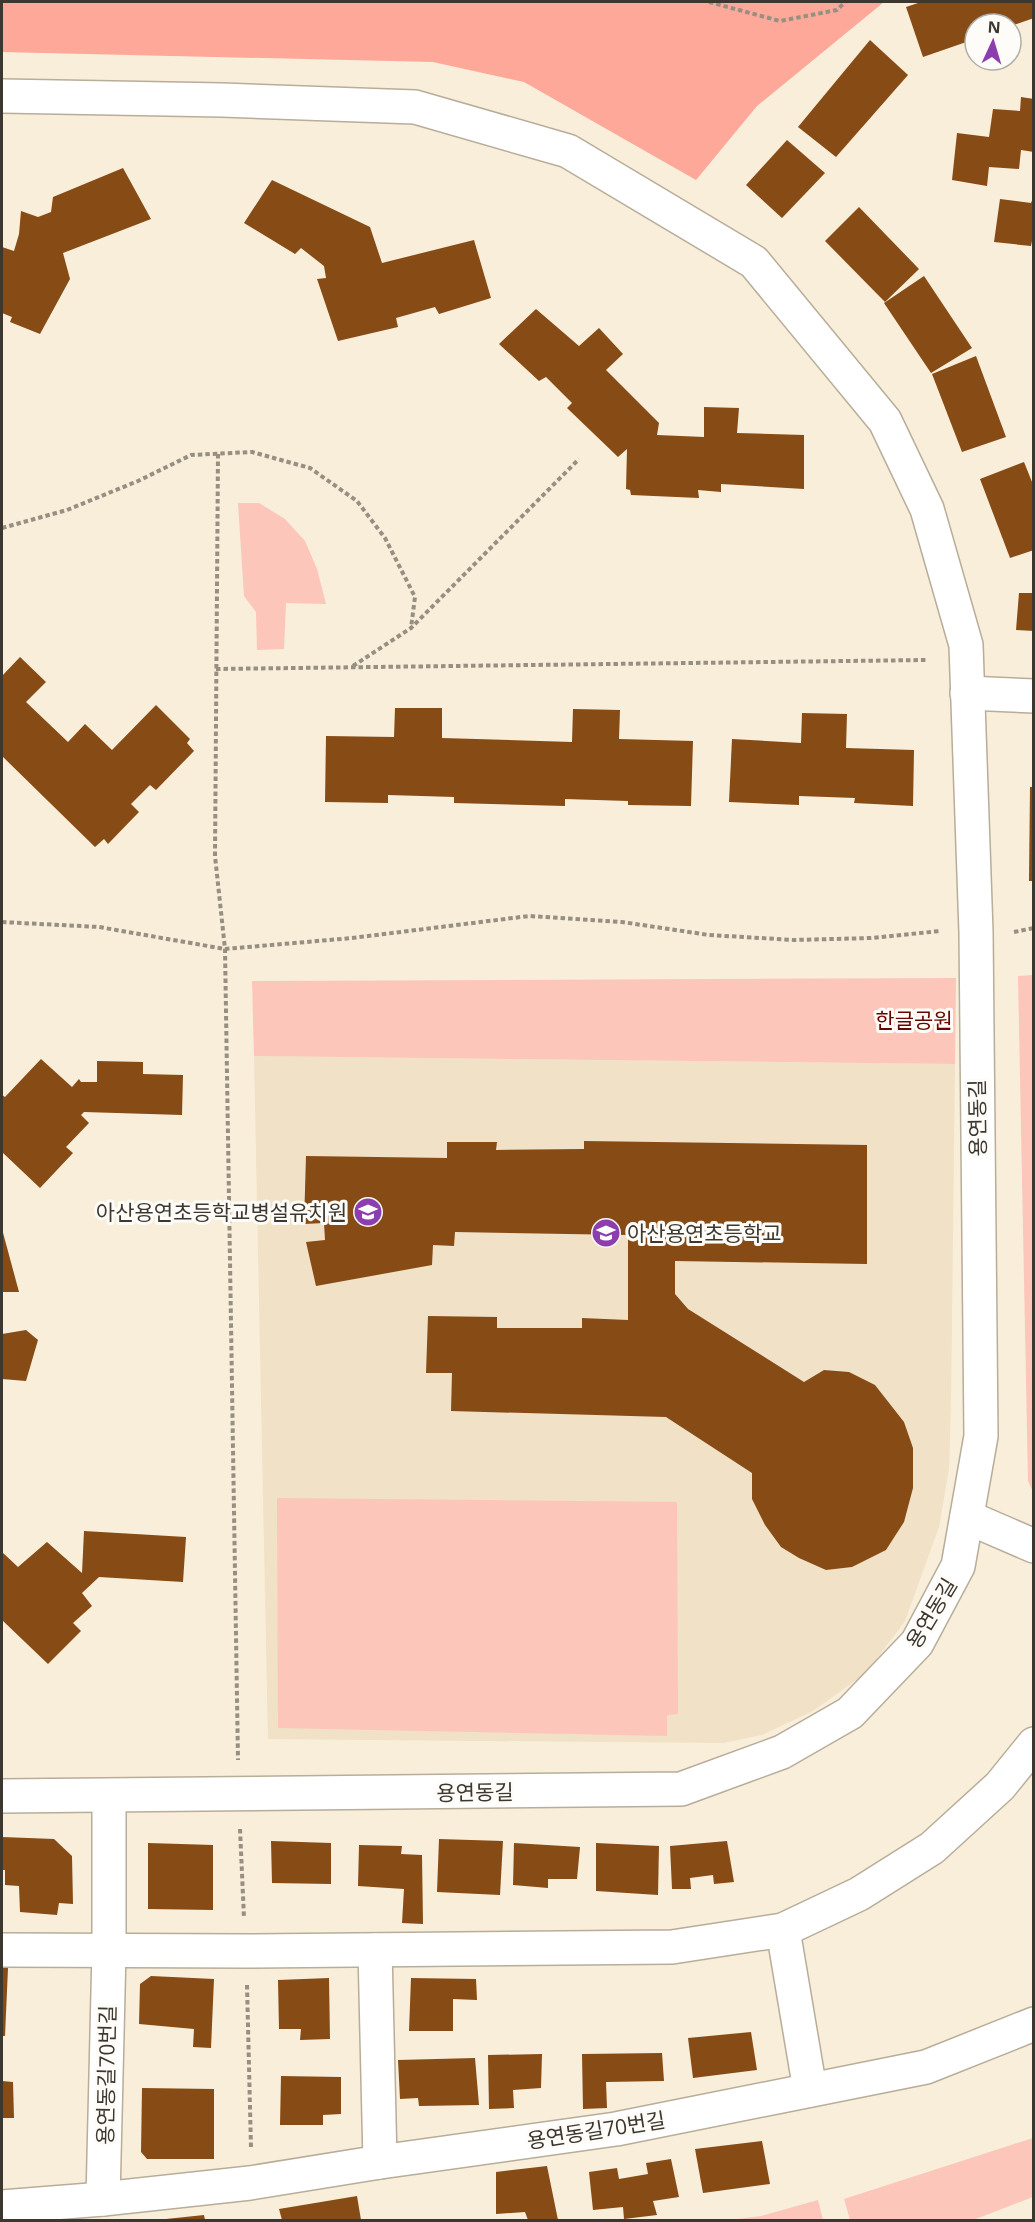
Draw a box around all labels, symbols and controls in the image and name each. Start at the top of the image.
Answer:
north arrow [963,12,1023,72]
text: N [987,16,1001,38]
park label: 한글공원 [875,1006,953,1034]
street label: 용연동길 [962,1079,992,1157]
school or university icon: 아산용연초등학교병설유치원 [352,1196,384,1228]
place label: 아산용연초등학교병설유치원 [96,1198,347,1226]
school or university icon: 아산용연초등학교 [590,1217,622,1249]
place label: 아산용연초등학교 [627,1219,782,1247]
street label: 용연동길 [899,1573,963,1653]
street label: 용연동길 [436,1777,514,1807]
street label: 용연동길70번길 [91,2005,121,2145]
street label: 용연동길70번길 [525,2105,667,2155]

